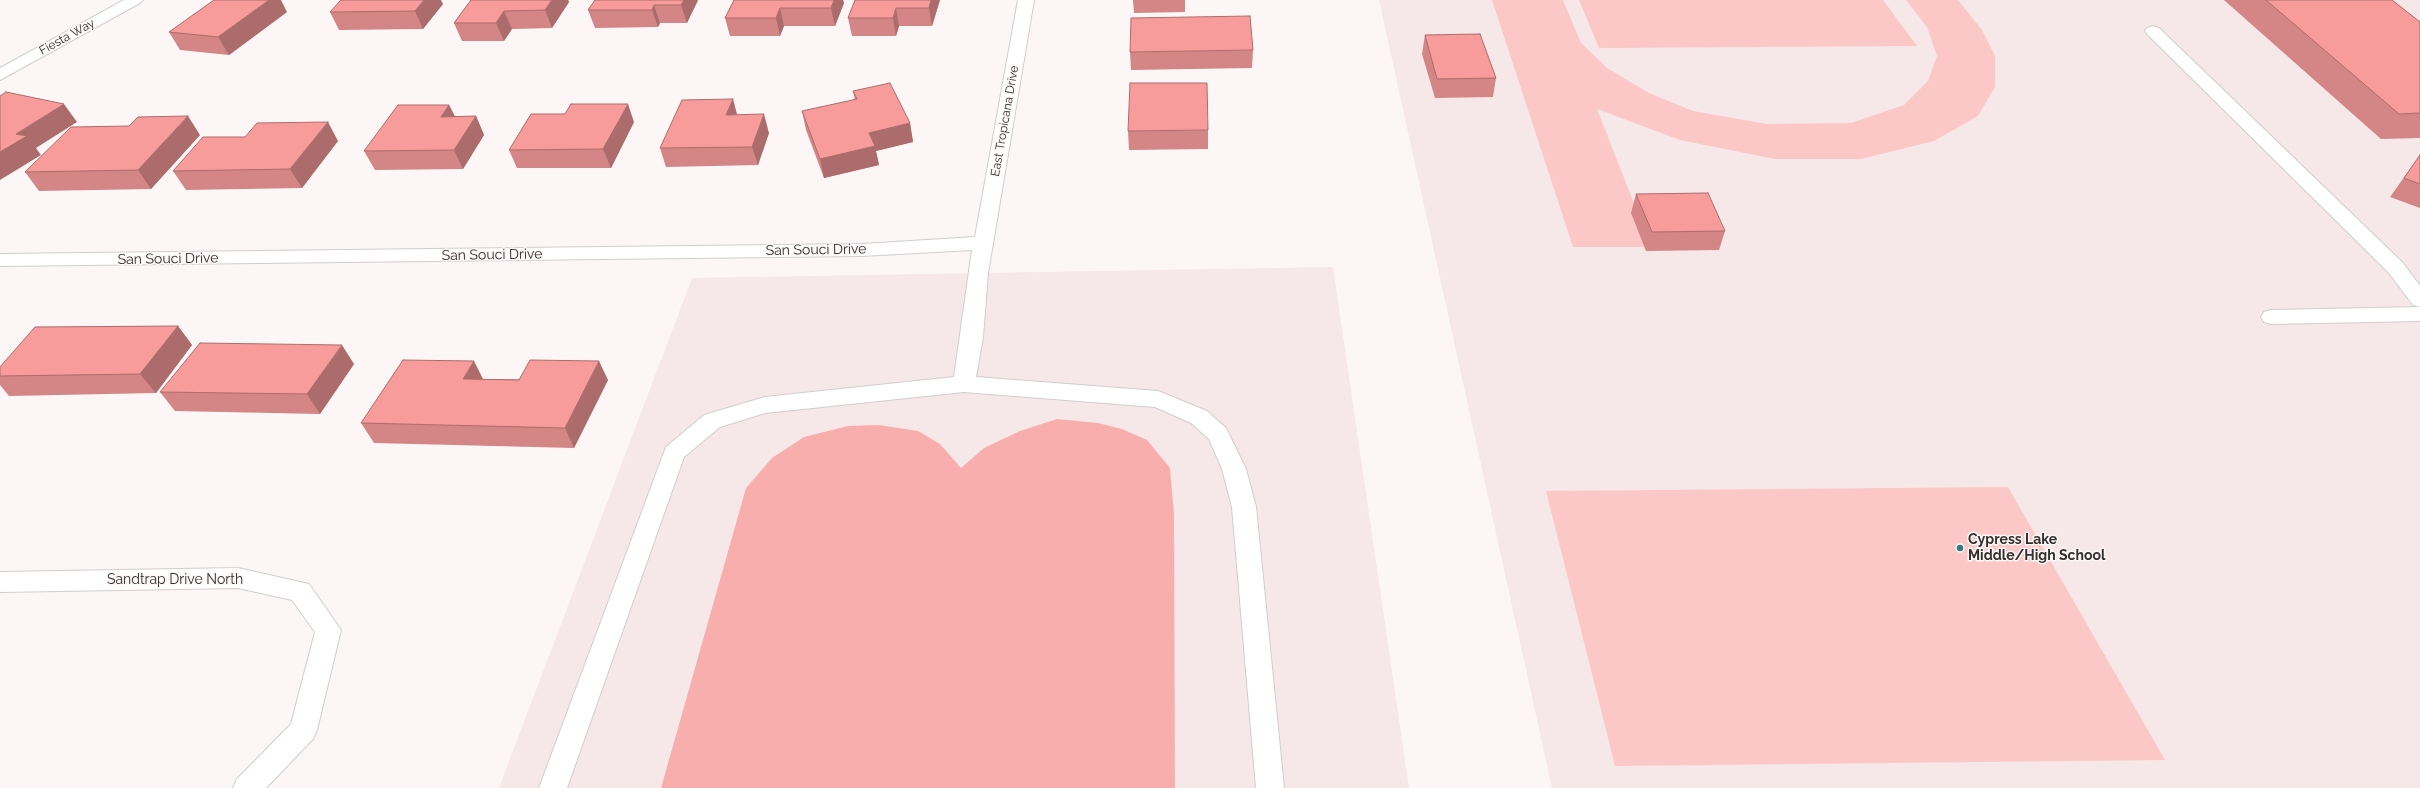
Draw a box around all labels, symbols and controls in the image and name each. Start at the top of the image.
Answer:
street label: Fiesta Way [37,16,97,58]
street label: East Tropicana Drive [988,64,1022,178]
street label: San Souci Drive [766,241,866,259]
street label: San Souci Drive [442,246,542,264]
street label: San Souci Drive [118,250,218,268]
place label: Cypress Lake Middle/High School [1968,532,2105,564]
marker: Cypress Lake Middle/High School [1955,543,1965,553]
street label: Sandtrap Drive North [107,572,243,588]

